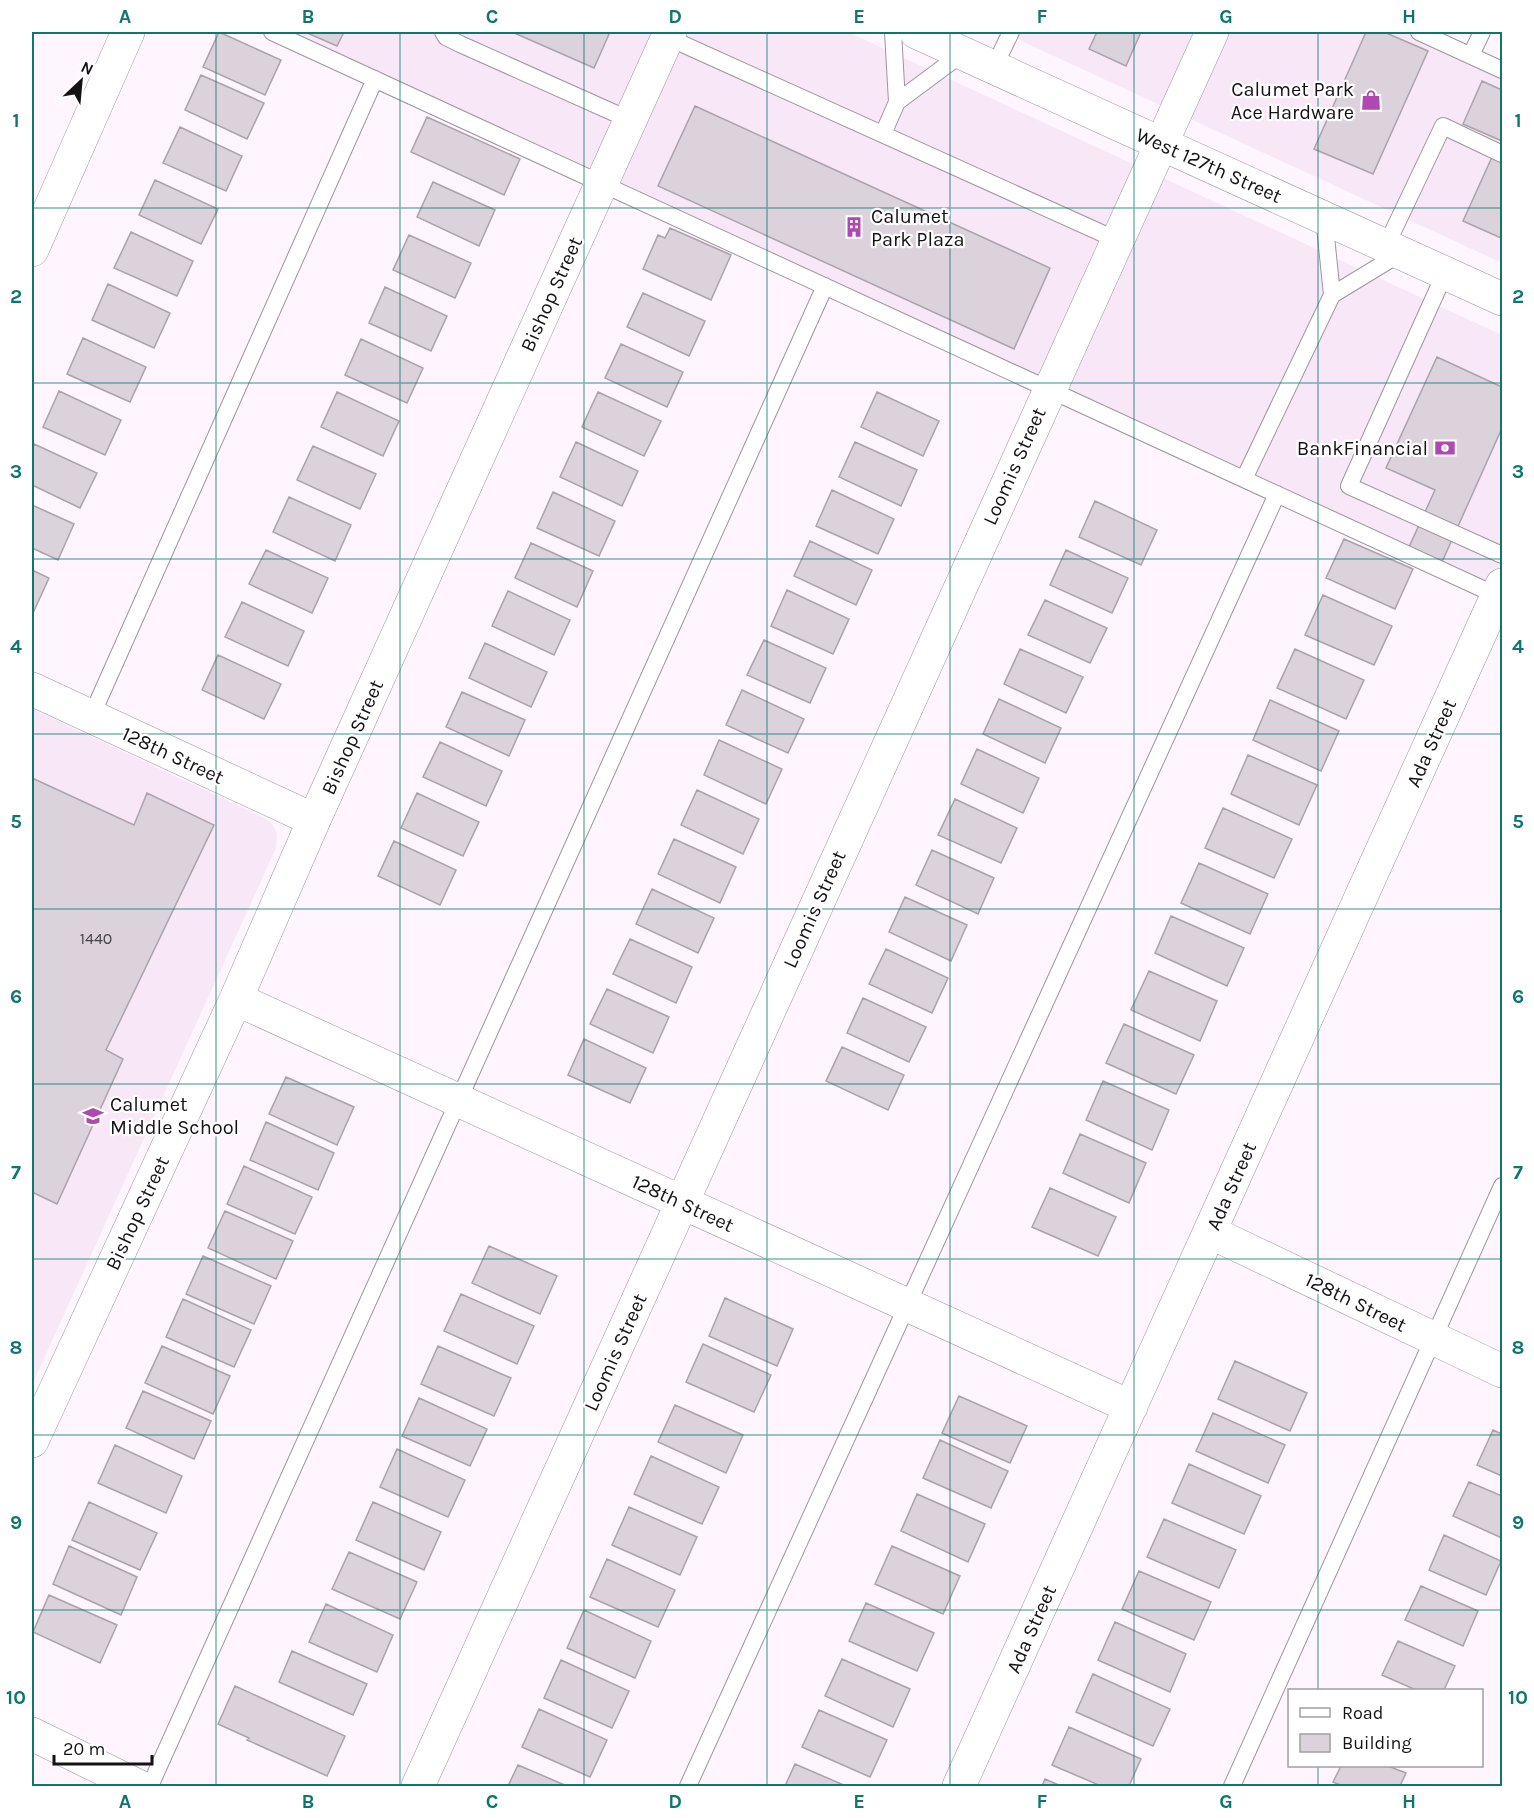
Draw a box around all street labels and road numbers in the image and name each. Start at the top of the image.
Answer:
street label: West 127th Street [1132,123,1286,208]
street label: Bishop Street [516,233,587,355]
street label: Loomis Street [978,404,1051,528]
street label: Bishop Street [317,676,388,798]
street label: Ada Street [1402,695,1461,791]
street label: 128th Street [118,722,228,789]
street label: Loomis Street [778,847,851,971]
street label: Ada Street [1202,1138,1261,1234]
street label: Bishop Street [101,1152,174,1274]
street label: 128th Street [628,1170,738,1237]
street label: 128th Street [1301,1268,1411,1337]
street label: Loomis Street [579,1290,652,1414]
street label: Ada Street [1002,1581,1061,1677]

